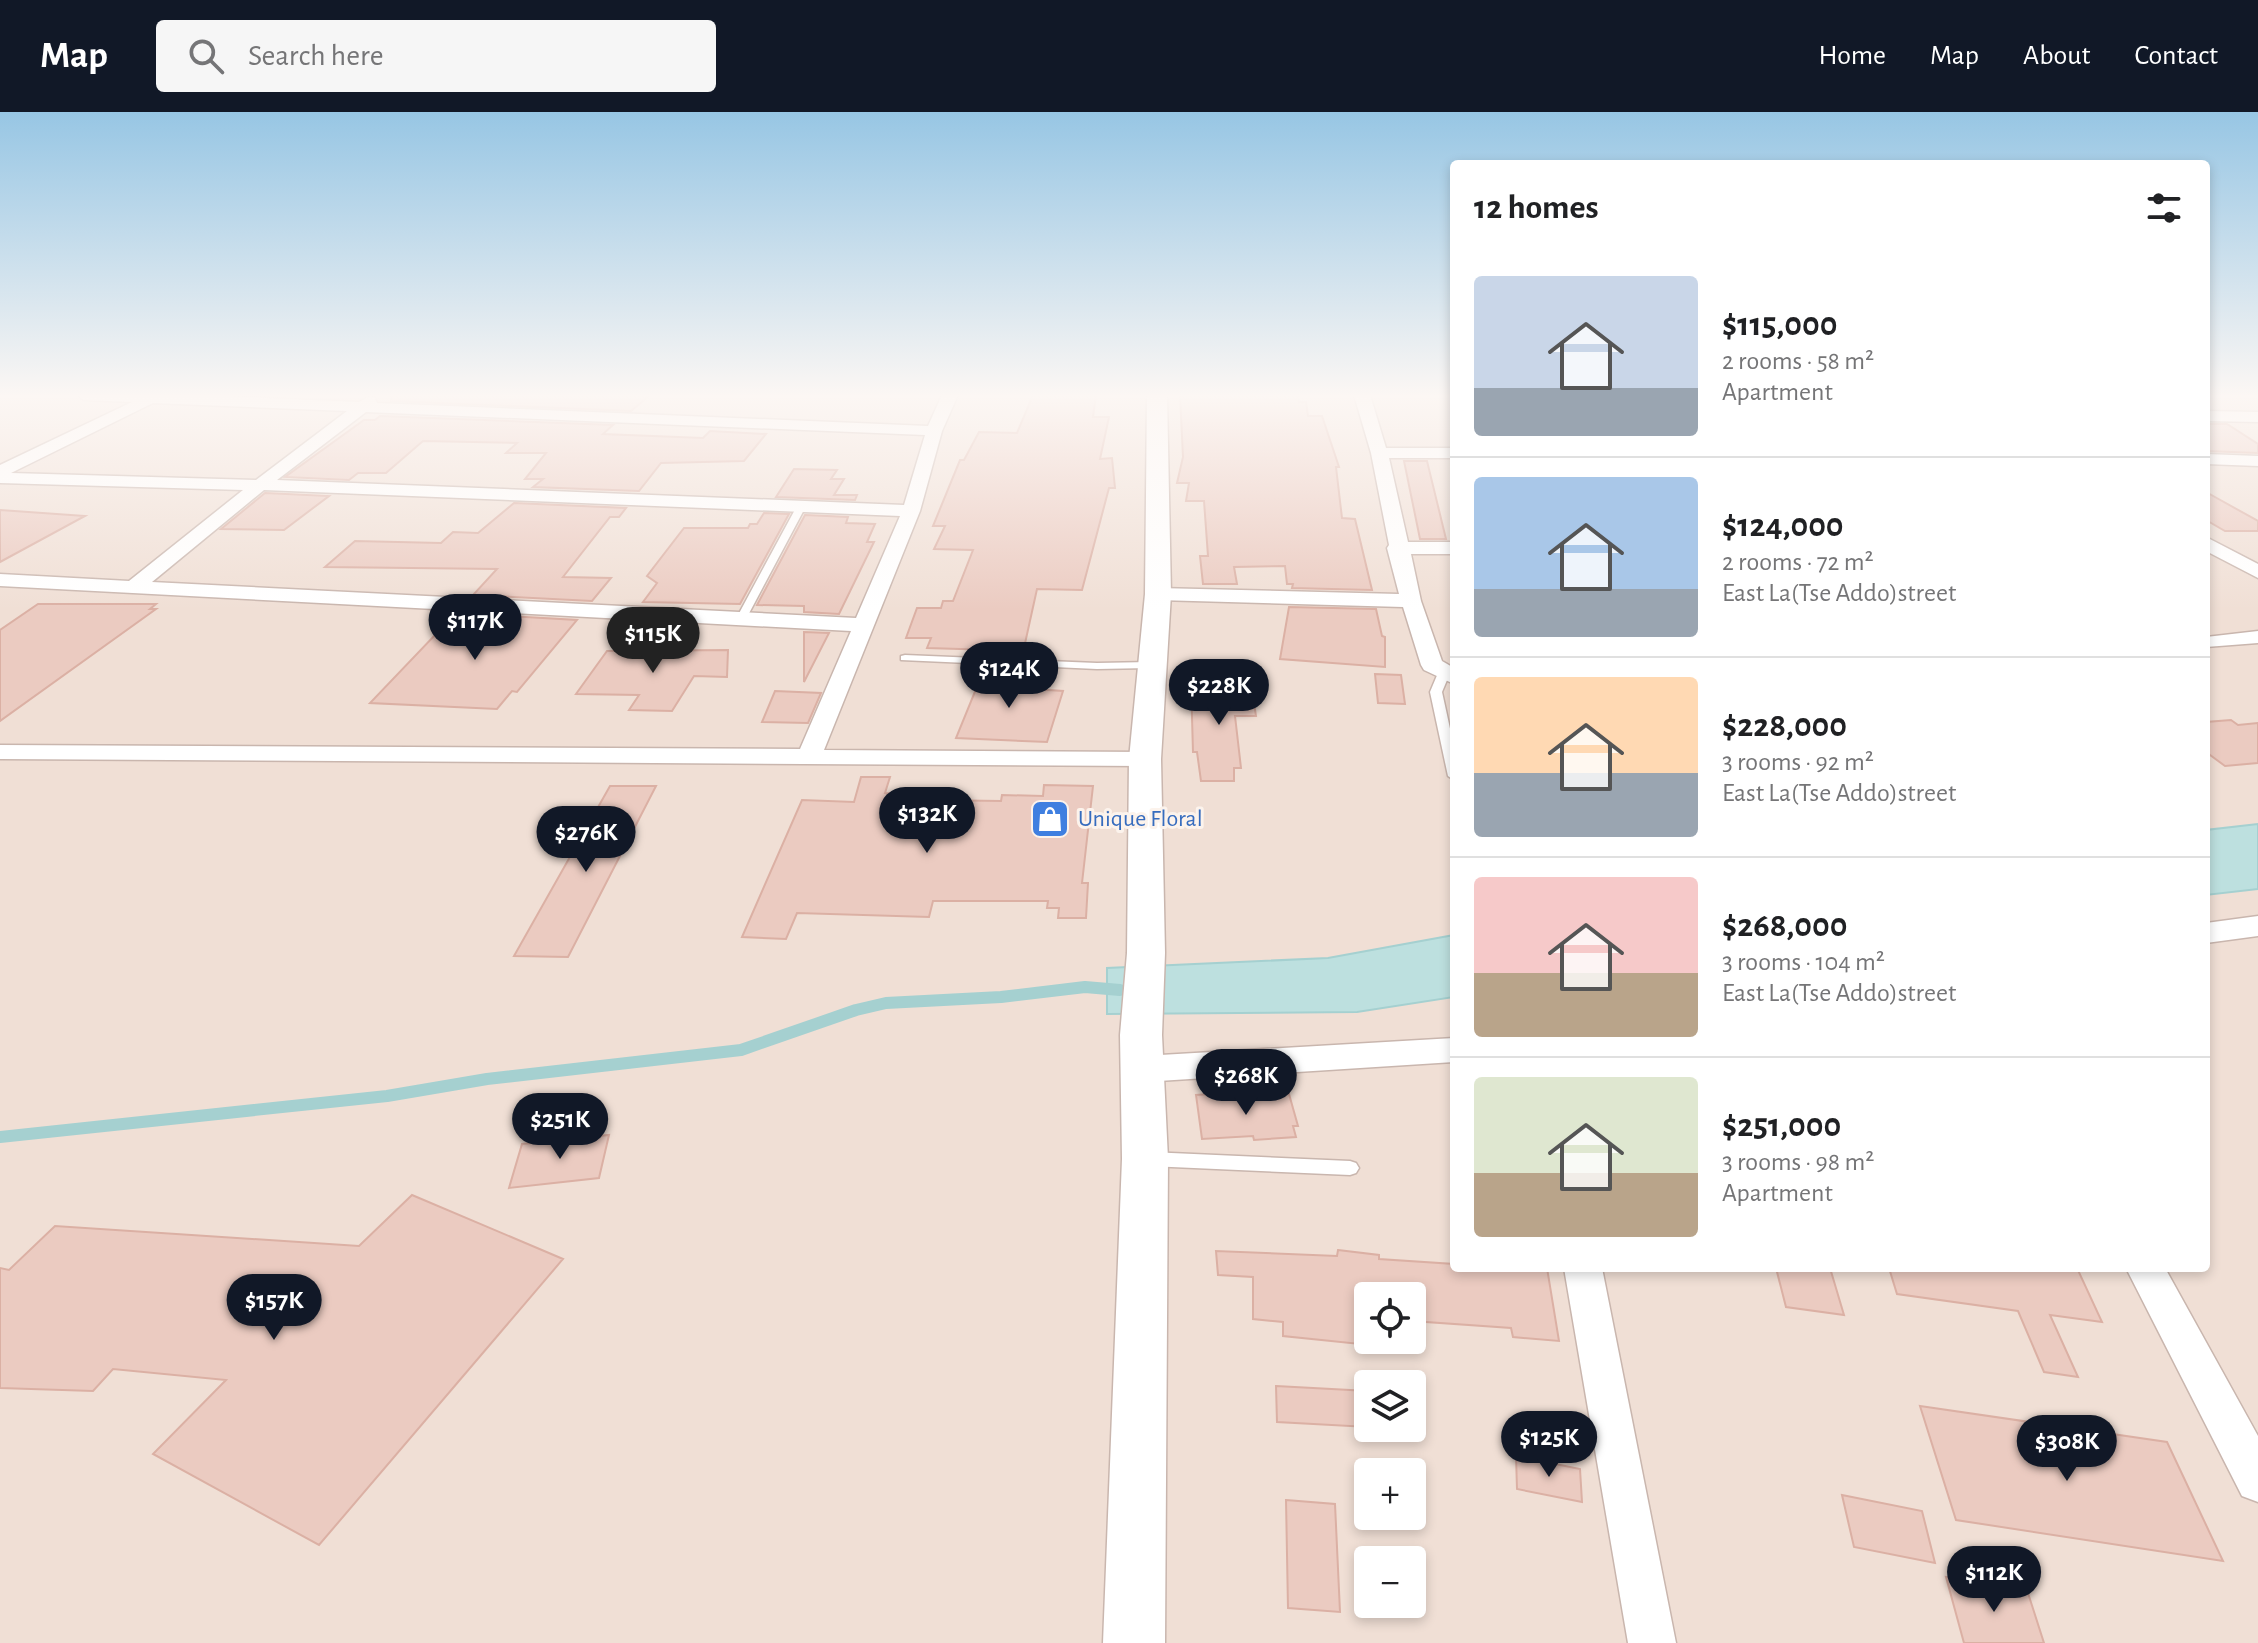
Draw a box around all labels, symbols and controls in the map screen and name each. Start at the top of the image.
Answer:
search box [156,20,716,92]
icon: search [184,34,228,78]
text: Map [40,37,108,75]
text: Search here [248,41,384,71]
text: Home [1819,42,1886,70]
text: Map [1930,42,1979,70]
text: About [2023,42,2091,70]
text: Contact [2135,42,2218,70]
icon: filters [2142,186,2186,230]
text: 12 homes [1474,191,1599,225]
icon: home [1538,308,1634,404]
text: $115,000 [1722,308,1837,342]
text: 2 rooms · 58 m² [1722,348,1874,374]
text: Apartment [1722,379,1833,405]
icon: home [1538,509,1634,605]
text: $124,000 [1722,509,1844,543]
text: 2 rooms · 72 m² [1722,549,1874,575]
text: East La(Tse Addo)street [1722,580,1956,606]
pin: $117K [419,594,531,662]
text: $117K [447,607,503,633]
pin: $115K [597,607,709,675]
text: $115K [625,620,681,646]
pin: $124K [953,642,1065,710]
text: $124K [978,655,1040,681]
pin: $228K [1163,659,1275,727]
text: $228K [1187,672,1251,698]
icon: home [1538,709,1634,805]
text: $228,000 [1722,709,1847,743]
text: 3 rooms · 92 m² [1722,749,1874,775]
text: East La(Tse Addo)street [1722,780,1956,806]
pin: $132K [871,787,983,855]
shop icon: Unique Floral [1029,798,1071,840]
text: $132K [897,800,957,826]
pin: $276K [530,806,642,874]
place label: Unique Floral [1078,807,1203,831]
text: $276K [555,819,617,845]
icon: home [1538,909,1634,1005]
text: $268,000 [1722,909,1847,943]
text: 3 rooms · 104 m² [1722,949,1885,975]
text: East La(Tse Addo)street [1722,980,1956,1006]
pin: $268K [1190,1049,1302,1117]
text: $268K [1214,1062,1278,1088]
pin: $251K [504,1093,616,1161]
text: $251K [530,1106,590,1132]
icon: home [1538,1109,1634,1205]
text: $251,000 [1722,1109,1841,1143]
text: 3 rooms · 98 m² [1722,1149,1874,1175]
text: Apartment [1722,1180,1833,1206]
pin: $157K [218,1274,330,1342]
map controls [1354,1282,1426,1618]
button: locate [1354,1282,1426,1354]
text: $157K [245,1287,303,1313]
button: layers [1354,1370,1426,1442]
pin: $125K [1493,1411,1605,1479]
pin: $308K [2011,1415,2123,1483]
text: $125K [1519,1424,1579,1450]
text: $308K [2035,1428,2099,1454]
button: + [1354,1458,1426,1530]
button: − [1354,1546,1426,1618]
pin: $112K [1938,1546,2050,1614]
text: $112K [1965,1559,2023,1585]

